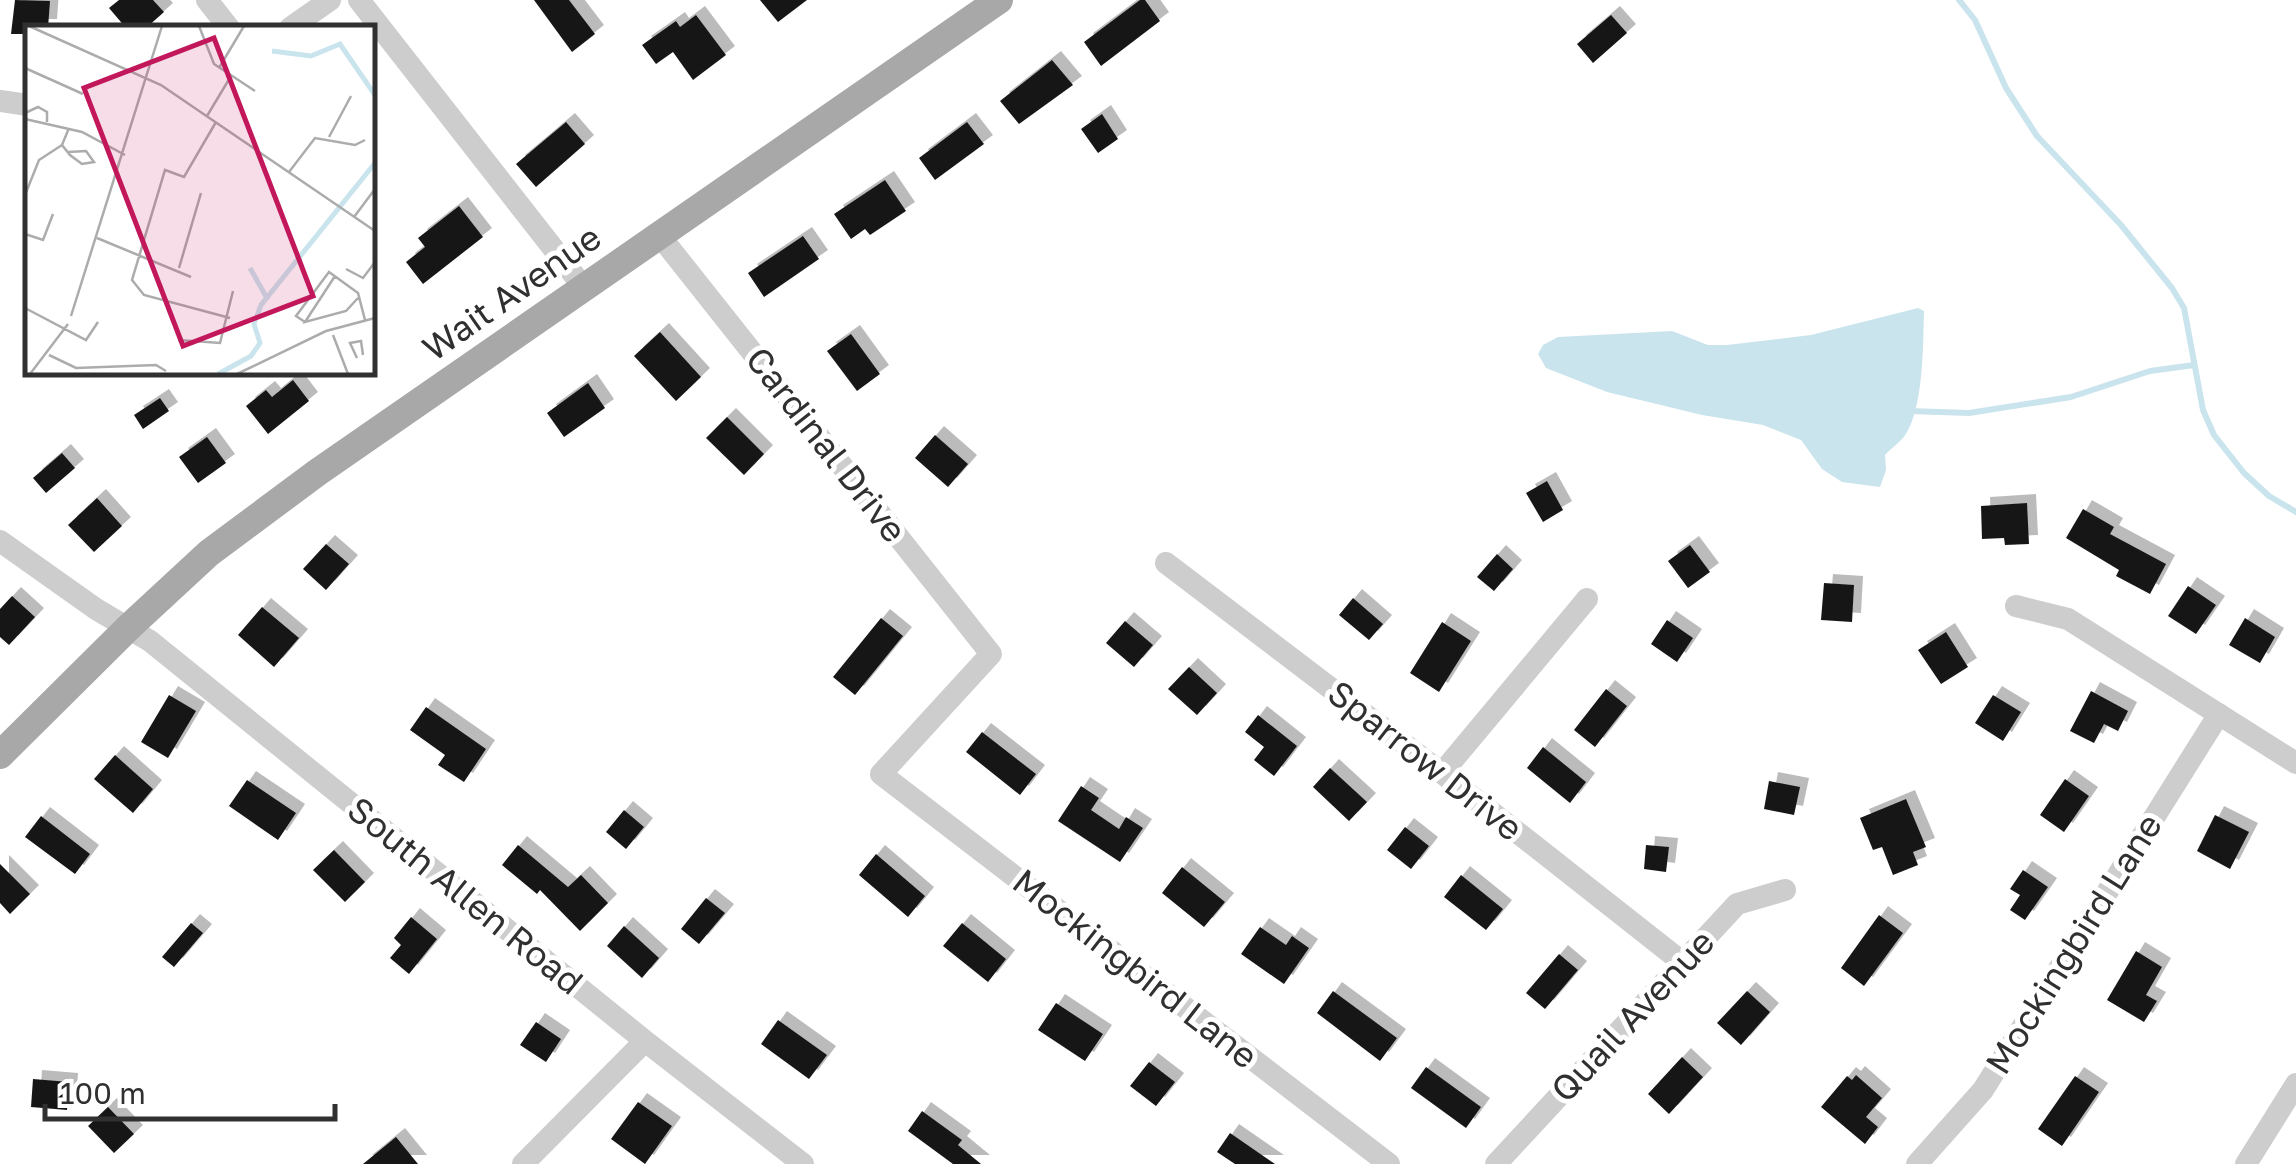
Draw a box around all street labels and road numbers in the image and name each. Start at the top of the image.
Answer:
street label: Wait Avenue [414,215,609,369]
street label: Cardinal Drive [738,339,916,550]
street label: Sparrow Drive [1320,671,1531,849]
street label: South Allen Road [340,788,592,1003]
street label: Mockingbird Lane [1976,806,2170,1081]
street label: Mockingbird Lane [1005,860,1266,1077]
street label: Quail Avenue [1542,921,1723,1110]

